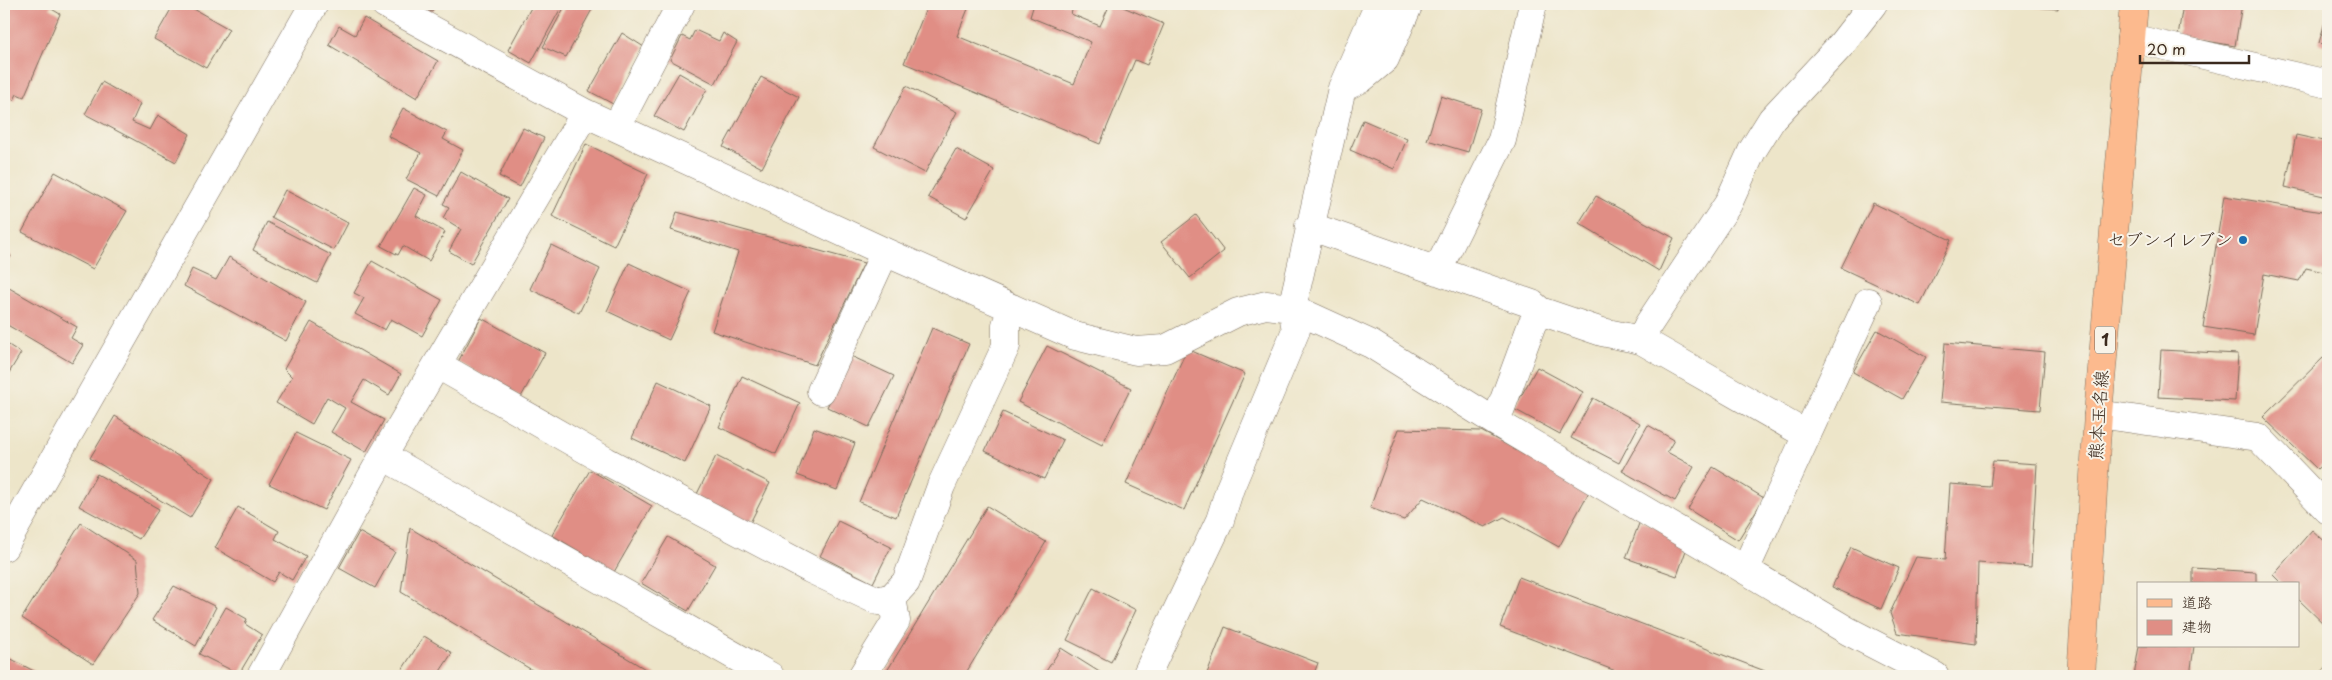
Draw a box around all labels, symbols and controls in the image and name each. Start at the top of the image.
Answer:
scale bar [2140,32,2248,64]
text: 20 m [2147,37,2186,60]
place label: セブンイレブン [2107,225,2233,252]
marker: セブンイレブン [2237,234,2249,246]
road number: 1 [2095,326,2115,354]
street label: 熊本玉名線 [2081,369,2114,461]
legend [2137,582,2300,648]
text: 道路 [2182,590,2212,613]
text: 建物 [2182,614,2212,637]

